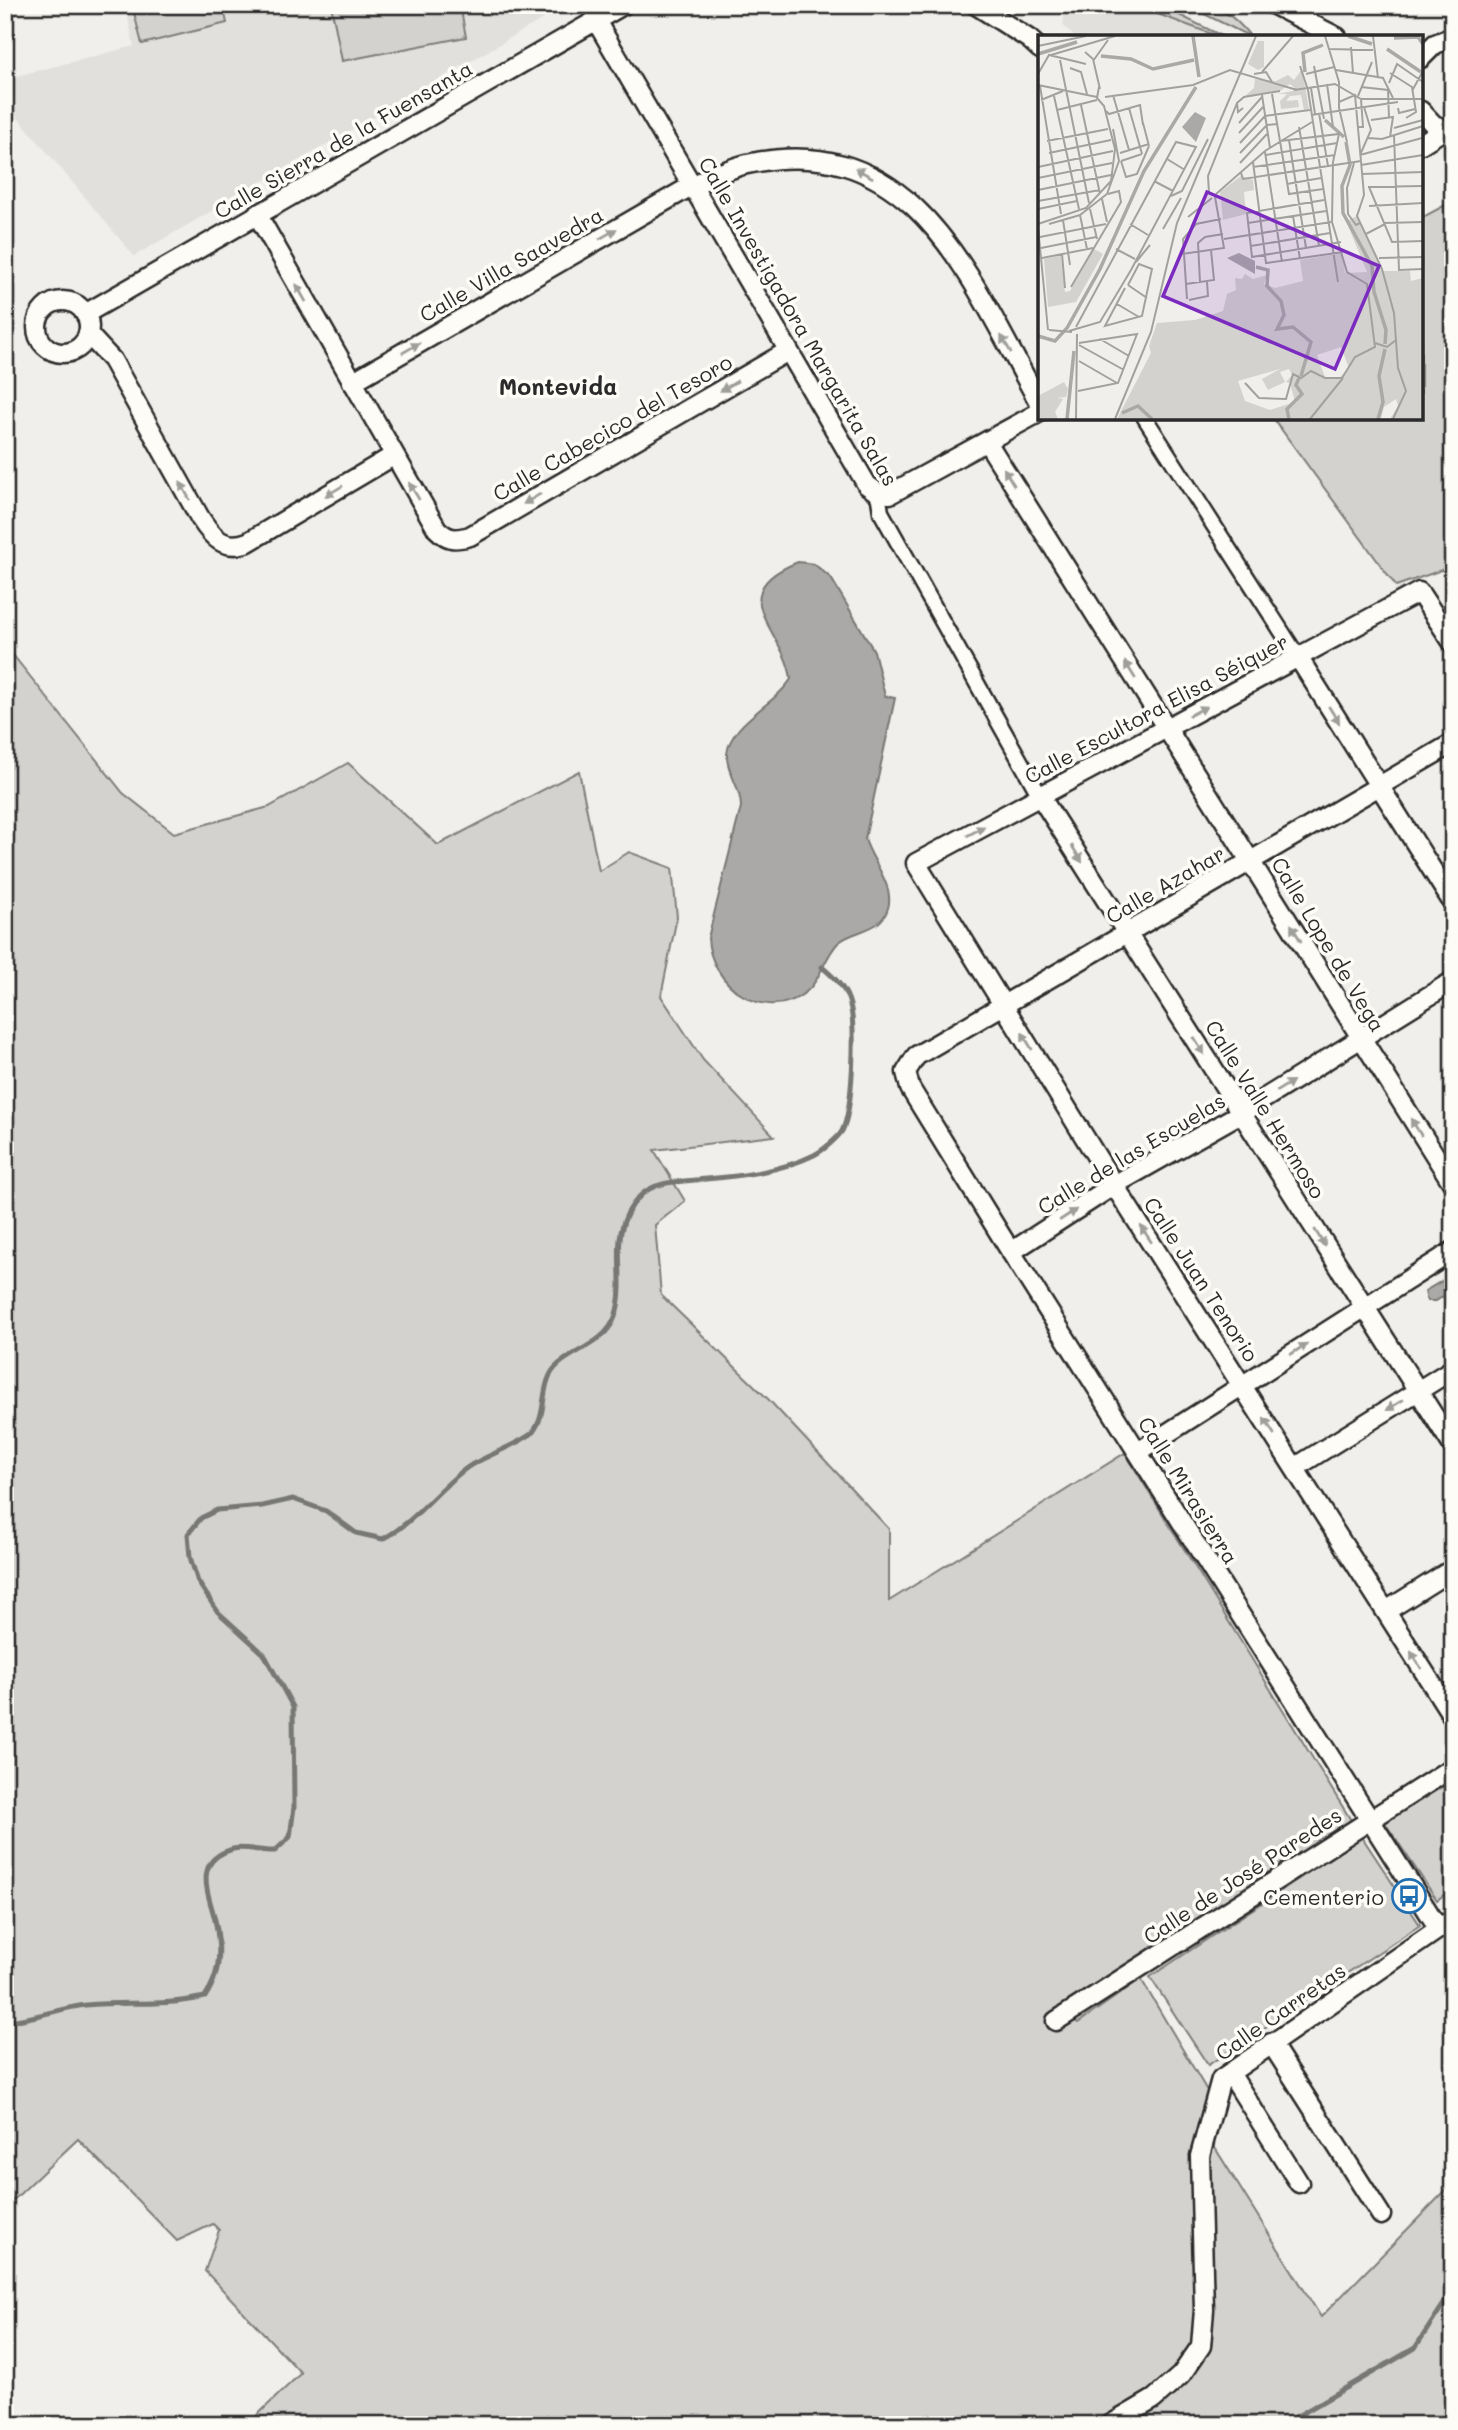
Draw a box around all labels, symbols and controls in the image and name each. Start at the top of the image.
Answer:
inset map [1038,35,1423,420]
street label: Calle Sierra de la Fuensanta [209,54,477,224]
street label: Calle Investigadora Margarita Salas [693,152,905,490]
one-way arrow [854,167,874,179]
street label: Calle Villa Saavedra [414,200,608,328]
one-way arrow [598,228,617,240]
one-way arrow [295,283,307,303]
one-way arrow [1000,335,1012,354]
one-way arrow [401,342,420,354]
street label: Calle Cabecico del Tesoro [488,347,736,507]
district label: Montevida [499,371,617,401]
one-way arrow [719,379,738,392]
one-way arrow [1003,467,1016,487]
one-way arrow [179,481,191,500]
one-way arrow [407,481,420,500]
one-way arrow [324,485,344,497]
one-way arrow [522,493,541,506]
street label: Calle Escultora Elisa Séiquer [1019,627,1293,789]
one-way arrow [1124,660,1137,679]
one-way arrow [1188,705,1207,717]
one-way arrow [1328,705,1341,724]
one-way arrow [966,825,986,837]
street label: Calle Azahar [1101,839,1229,929]
one-way arrow [1070,844,1083,863]
street label: Calle Lope de Vega [1266,852,1392,1036]
one-way arrow [1290,924,1303,943]
street label: Calle Valle Hermoso [1200,1015,1332,1203]
one-way arrow [1020,1031,1033,1050]
one-way arrow [1192,1036,1205,1055]
one-way arrow [1275,1080,1294,1093]
street label: Calle de las Escuelas [1032,1086,1230,1220]
one-way arrow [1410,1117,1423,1136]
street label: Calle Juan Tenorio [1139,1192,1265,1366]
one-way arrow [1059,1208,1077,1222]
one-way arrow [1140,1225,1153,1244]
one-way arrow [1314,1228,1327,1248]
one-way arrow [1289,1343,1309,1356]
one-way arrow [1385,1399,1405,1412]
street label: Calle Mirasierra [1133,1411,1245,1569]
one-way arrow [1263,1416,1276,1435]
one-way arrow [1410,1650,1423,1669]
street label: Calle de José Paredes [1138,1801,1346,1949]
bus stop icon: Cementerio [1390,1877,1428,1915]
place label: Cementerio [1263,1883,1384,1910]
street label: Calle Carretas [1210,1956,1350,2066]

